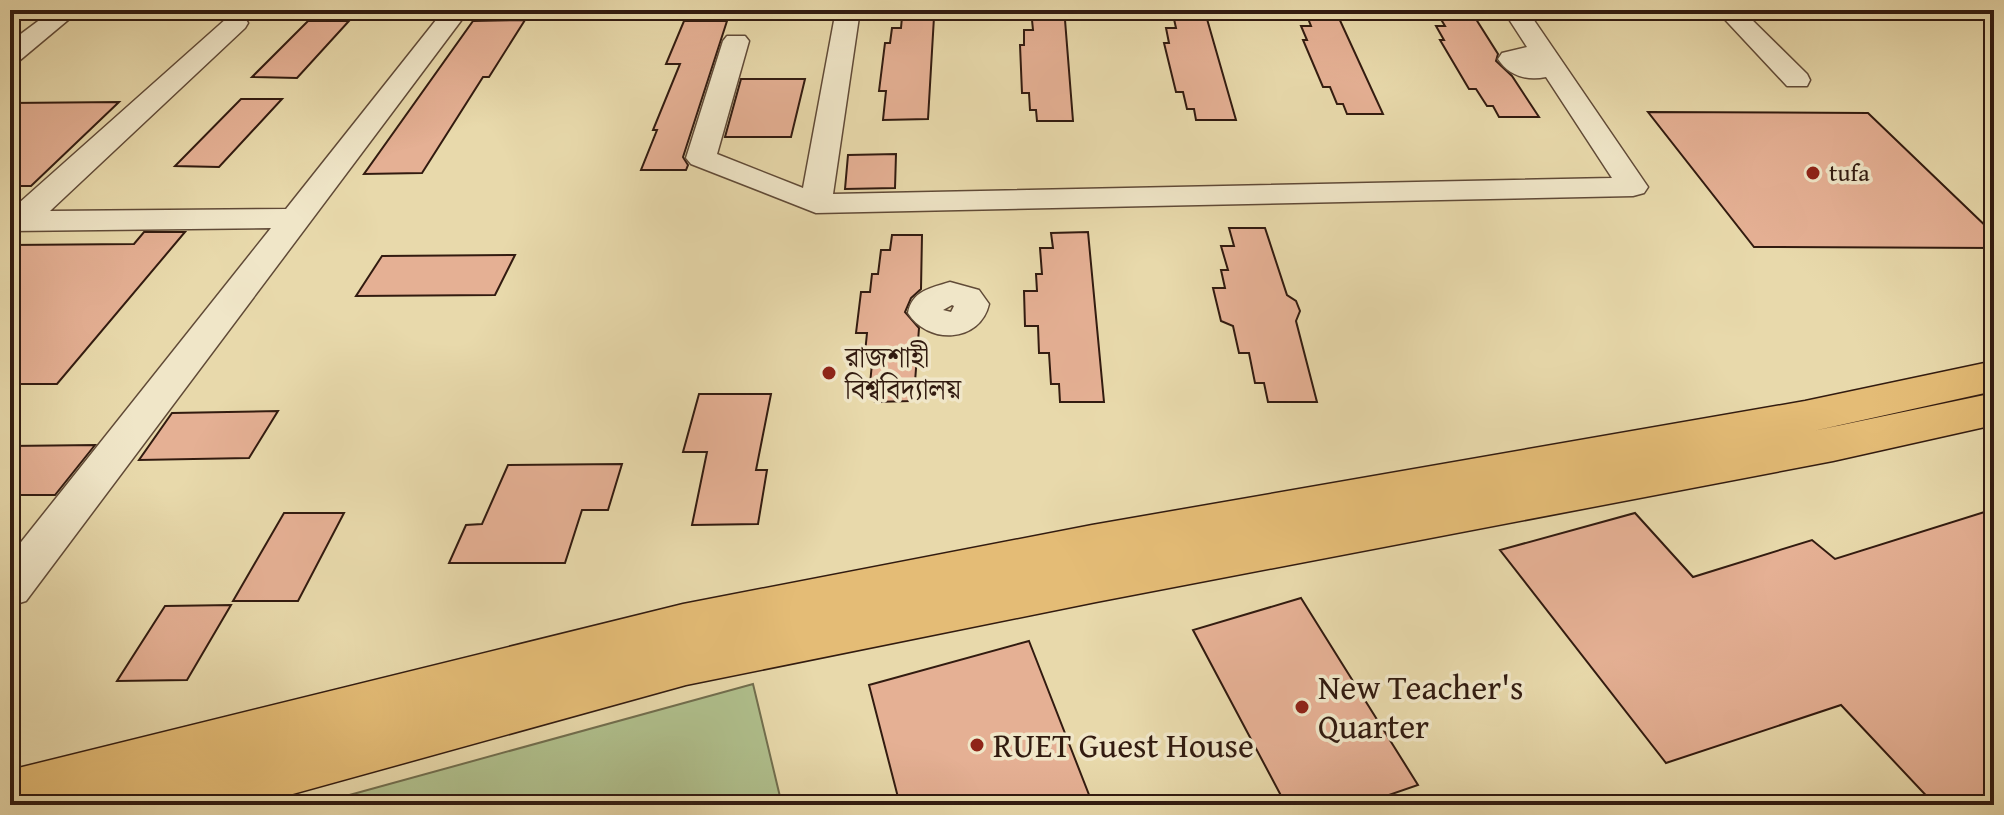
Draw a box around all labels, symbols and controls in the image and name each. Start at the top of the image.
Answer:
place label: tufa [1829,155,1870,190]
marker: tufa [1804,164,1822,182]
place label: রাজশাহী বিশ্ববিদ্যালয় [844,336,962,409]
marker: রাজশাহী বিশ্ববিদ্যালয় [820,364,838,382]
place label: New Teacher's Quarter [1318,662,1523,750]
marker: New Teacher's Quarter [1293,698,1311,716]
place label: RUET Guest House [993,720,1254,769]
marker: RUET Guest House [968,736,986,754]

